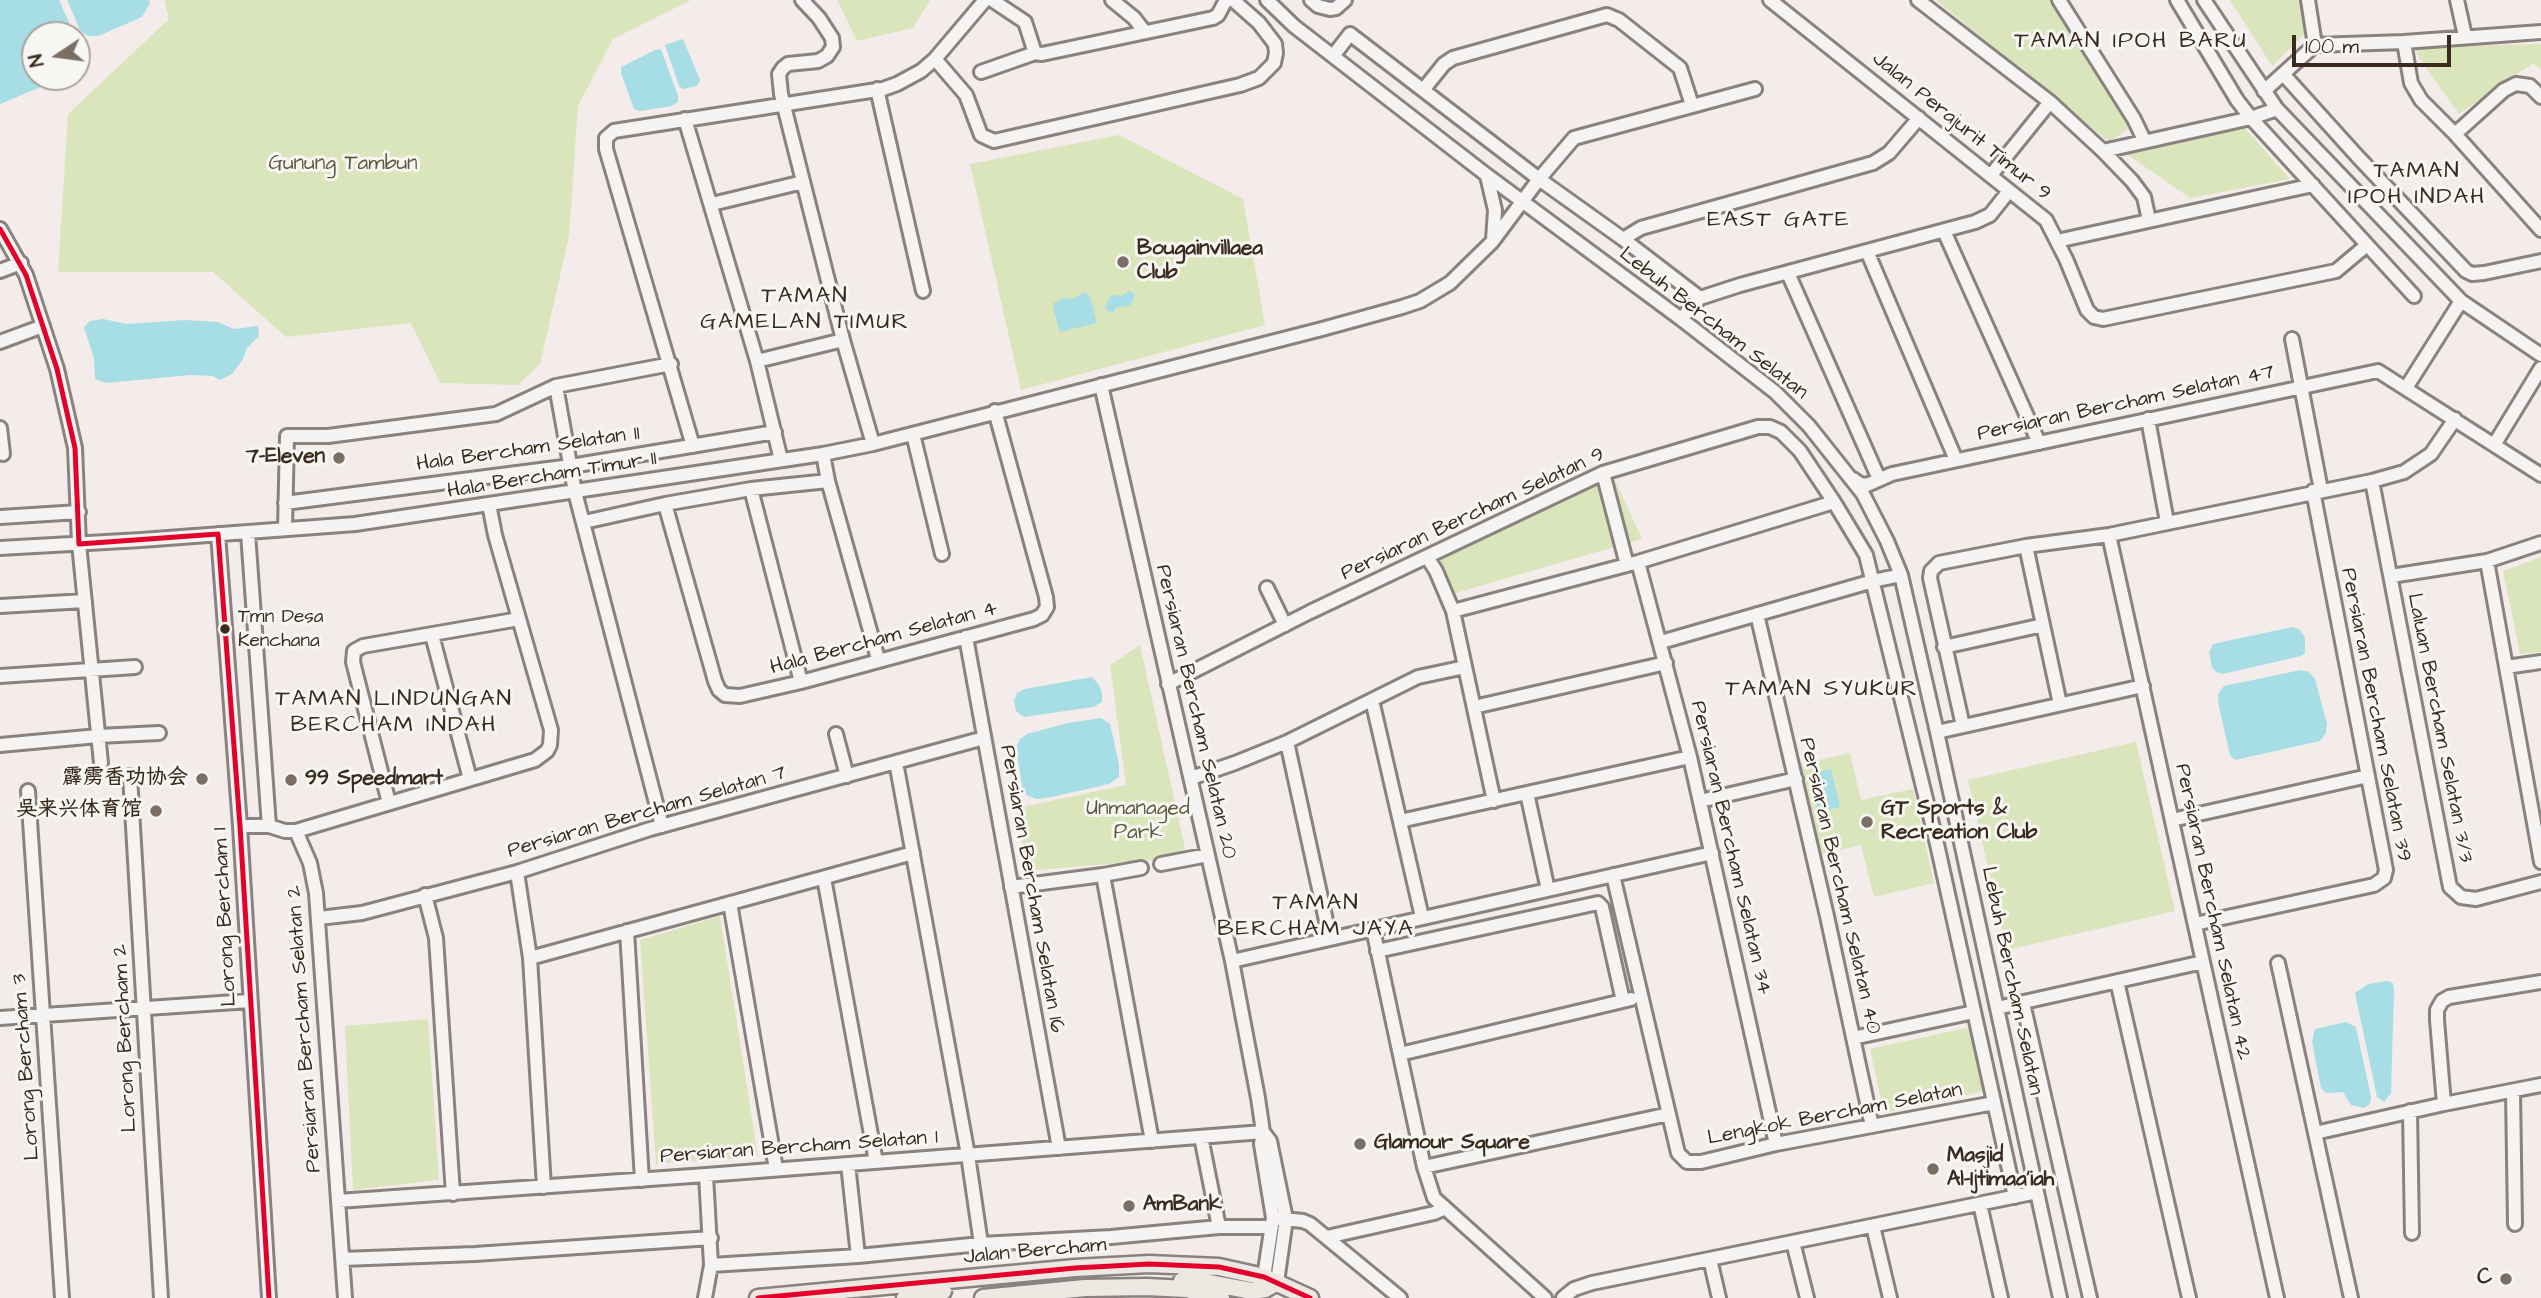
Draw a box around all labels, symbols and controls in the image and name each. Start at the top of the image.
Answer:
north arrow [21,21,91,91]
scale bar [2296,21,2455,65]
district label: TAMAN IPOH BARU [2016,28,2246,56]
text: 100 m [2305,32,2359,61]
street label: Jalan Perajurit Timur 9 [1866,47,2056,207]
text: N [23,52,51,69]
park label: Gunung Tambun [268,152,418,178]
district label: TAMAN IPOH INDAH [2349,158,2485,212]
district label: EAST GATE [1708,207,1850,235]
place label: Bougainvillaea Club [1137,237,1263,287]
street label: Lebuh Bercham Selatan [1614,242,1812,406]
marker: Bougainvillaea Club [1115,254,1131,270]
district label: TAMAN GAMELAN TIMUR [702,283,908,337]
street label: Persiaran Bercham Selatan 47 [1975,360,2277,448]
street label: Hala Bercham Selatan 11 [415,422,641,478]
street label: Persiaran Bercham Selatan 9 [1337,443,1609,587]
place label: 7-Eleven [246,445,325,471]
street label: Hala Bercham Timur 11 [446,447,658,505]
marker: 7-Eleven [331,450,347,466]
street label: Persiaran Bercham Selatan 20 [1149,562,1241,862]
street label: Persiaran Bercham Selatan 39 [2334,566,2416,864]
street label: Laluan Bercham Selatan 3/3 [2401,591,2477,865]
street label: Hala Bercham Selatan 4 [768,597,1000,681]
place label: Tmn Desa Kenchana [238,607,324,651]
marker: Tmn Desa Kenchana [218,622,232,636]
district label: TAMAN SYUKUR [1727,676,1917,704]
district label: TAMAN LINDUNGAN BERCHAM INDAH [277,686,511,740]
street label: Persiaran Bercham Selatan 34 [1684,699,1776,997]
street label: Persiaran Bercham Selatan 40 [1793,735,1885,1037]
street label: Persiaran Bercham Selatan 16 [993,743,1069,1035]
street label: Persiaran Bercham Selatan 7 [505,761,789,865]
street label: Persiaran Bercham Selatan 42 [2168,762,2256,1062]
place label: 霹雳香功协会 [62,766,188,792]
place label: 99 Speedmart [305,767,443,793]
marker: 霹雳香功协会 [194,771,210,787]
marker: 99 Speedmart [283,772,299,788]
park label: Unmanaged Park [1086,797,1190,847]
place label: GT Sports & Recreation Club [1881,797,2037,847]
place label: 吴来兴体育馆 [16,798,142,824]
marker: 吴来兴体育馆 [148,803,164,819]
marker: GT Sports & Recreation Club [1859,814,1875,830]
street label: Lorong Bercham 1 [209,827,243,1007]
street label: Lebuh Bercham Selatan [1974,865,2048,1097]
street label: Persiaran Bercham Selatan 2 [282,885,328,1173]
district label: TAMAN BERCHAM JAYA [1219,890,1413,944]
street label: Lorong Bercham 2 [108,943,144,1133]
street label: Lorong Bercham 3 [8,973,46,1161]
street label: Lengkok Bercham Selatan [1706,1078,1964,1152]
street label: Persiaran Bercham Selatan 1 [659,1126,939,1170]
place label: Glamour Square [1374,1131,1530,1157]
marker: Glamour Square [1352,1136,1368,1152]
place label: Masjid Al-Ijtimaa'iah [1947,1144,2054,1194]
marker: Masjid Al-Ijtimaa'iah [1925,1161,1941,1177]
place label: AmBank [1143,1193,1222,1219]
marker: AmBank [1121,1198,1137,1214]
street label: Jalan Bercham [963,1233,1107,1271]
place label: C [2477,1266,2492,1292]
marker: C [2498,1271,2514,1287]

